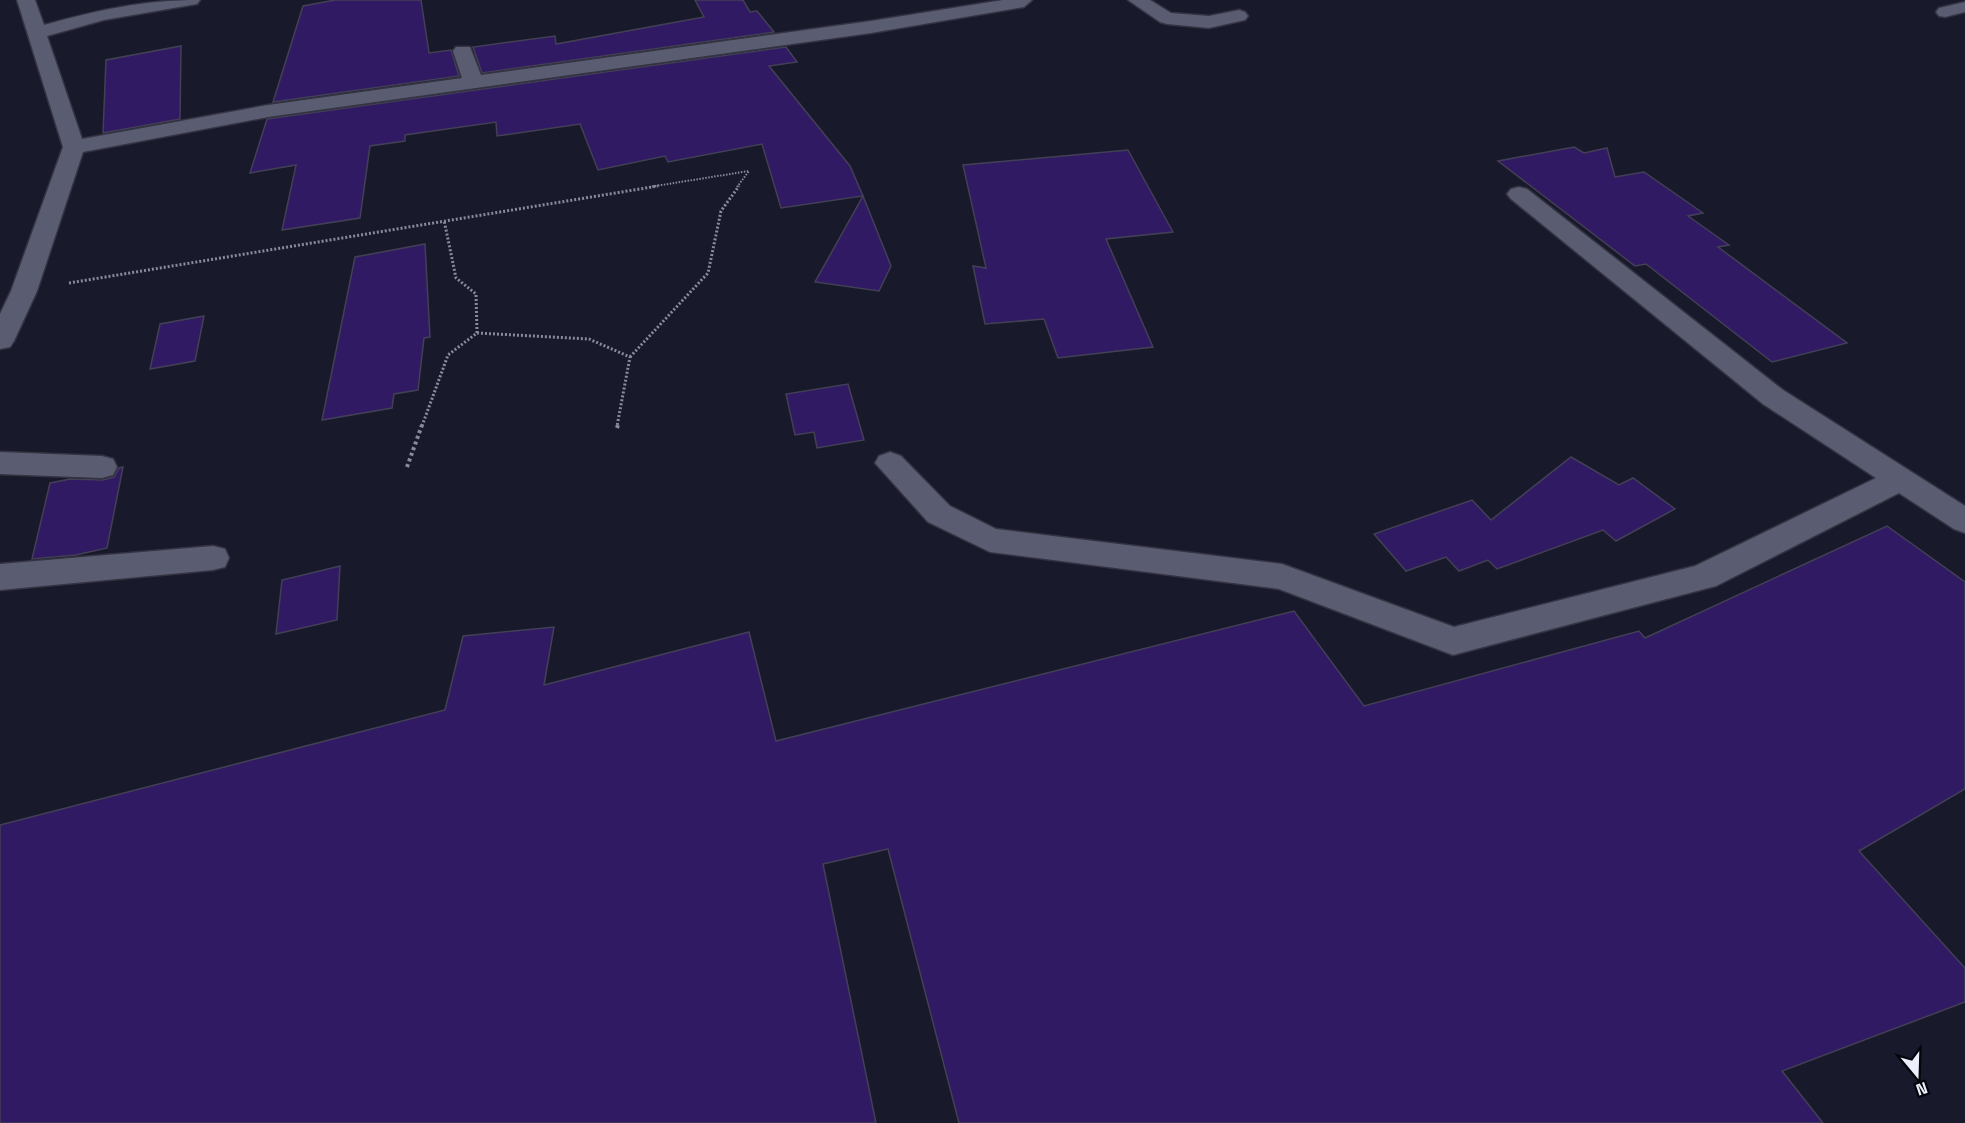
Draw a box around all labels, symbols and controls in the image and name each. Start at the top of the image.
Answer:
north arrow [1887,1045,1947,1105]
text: N [1913,1077,1930,1100]

